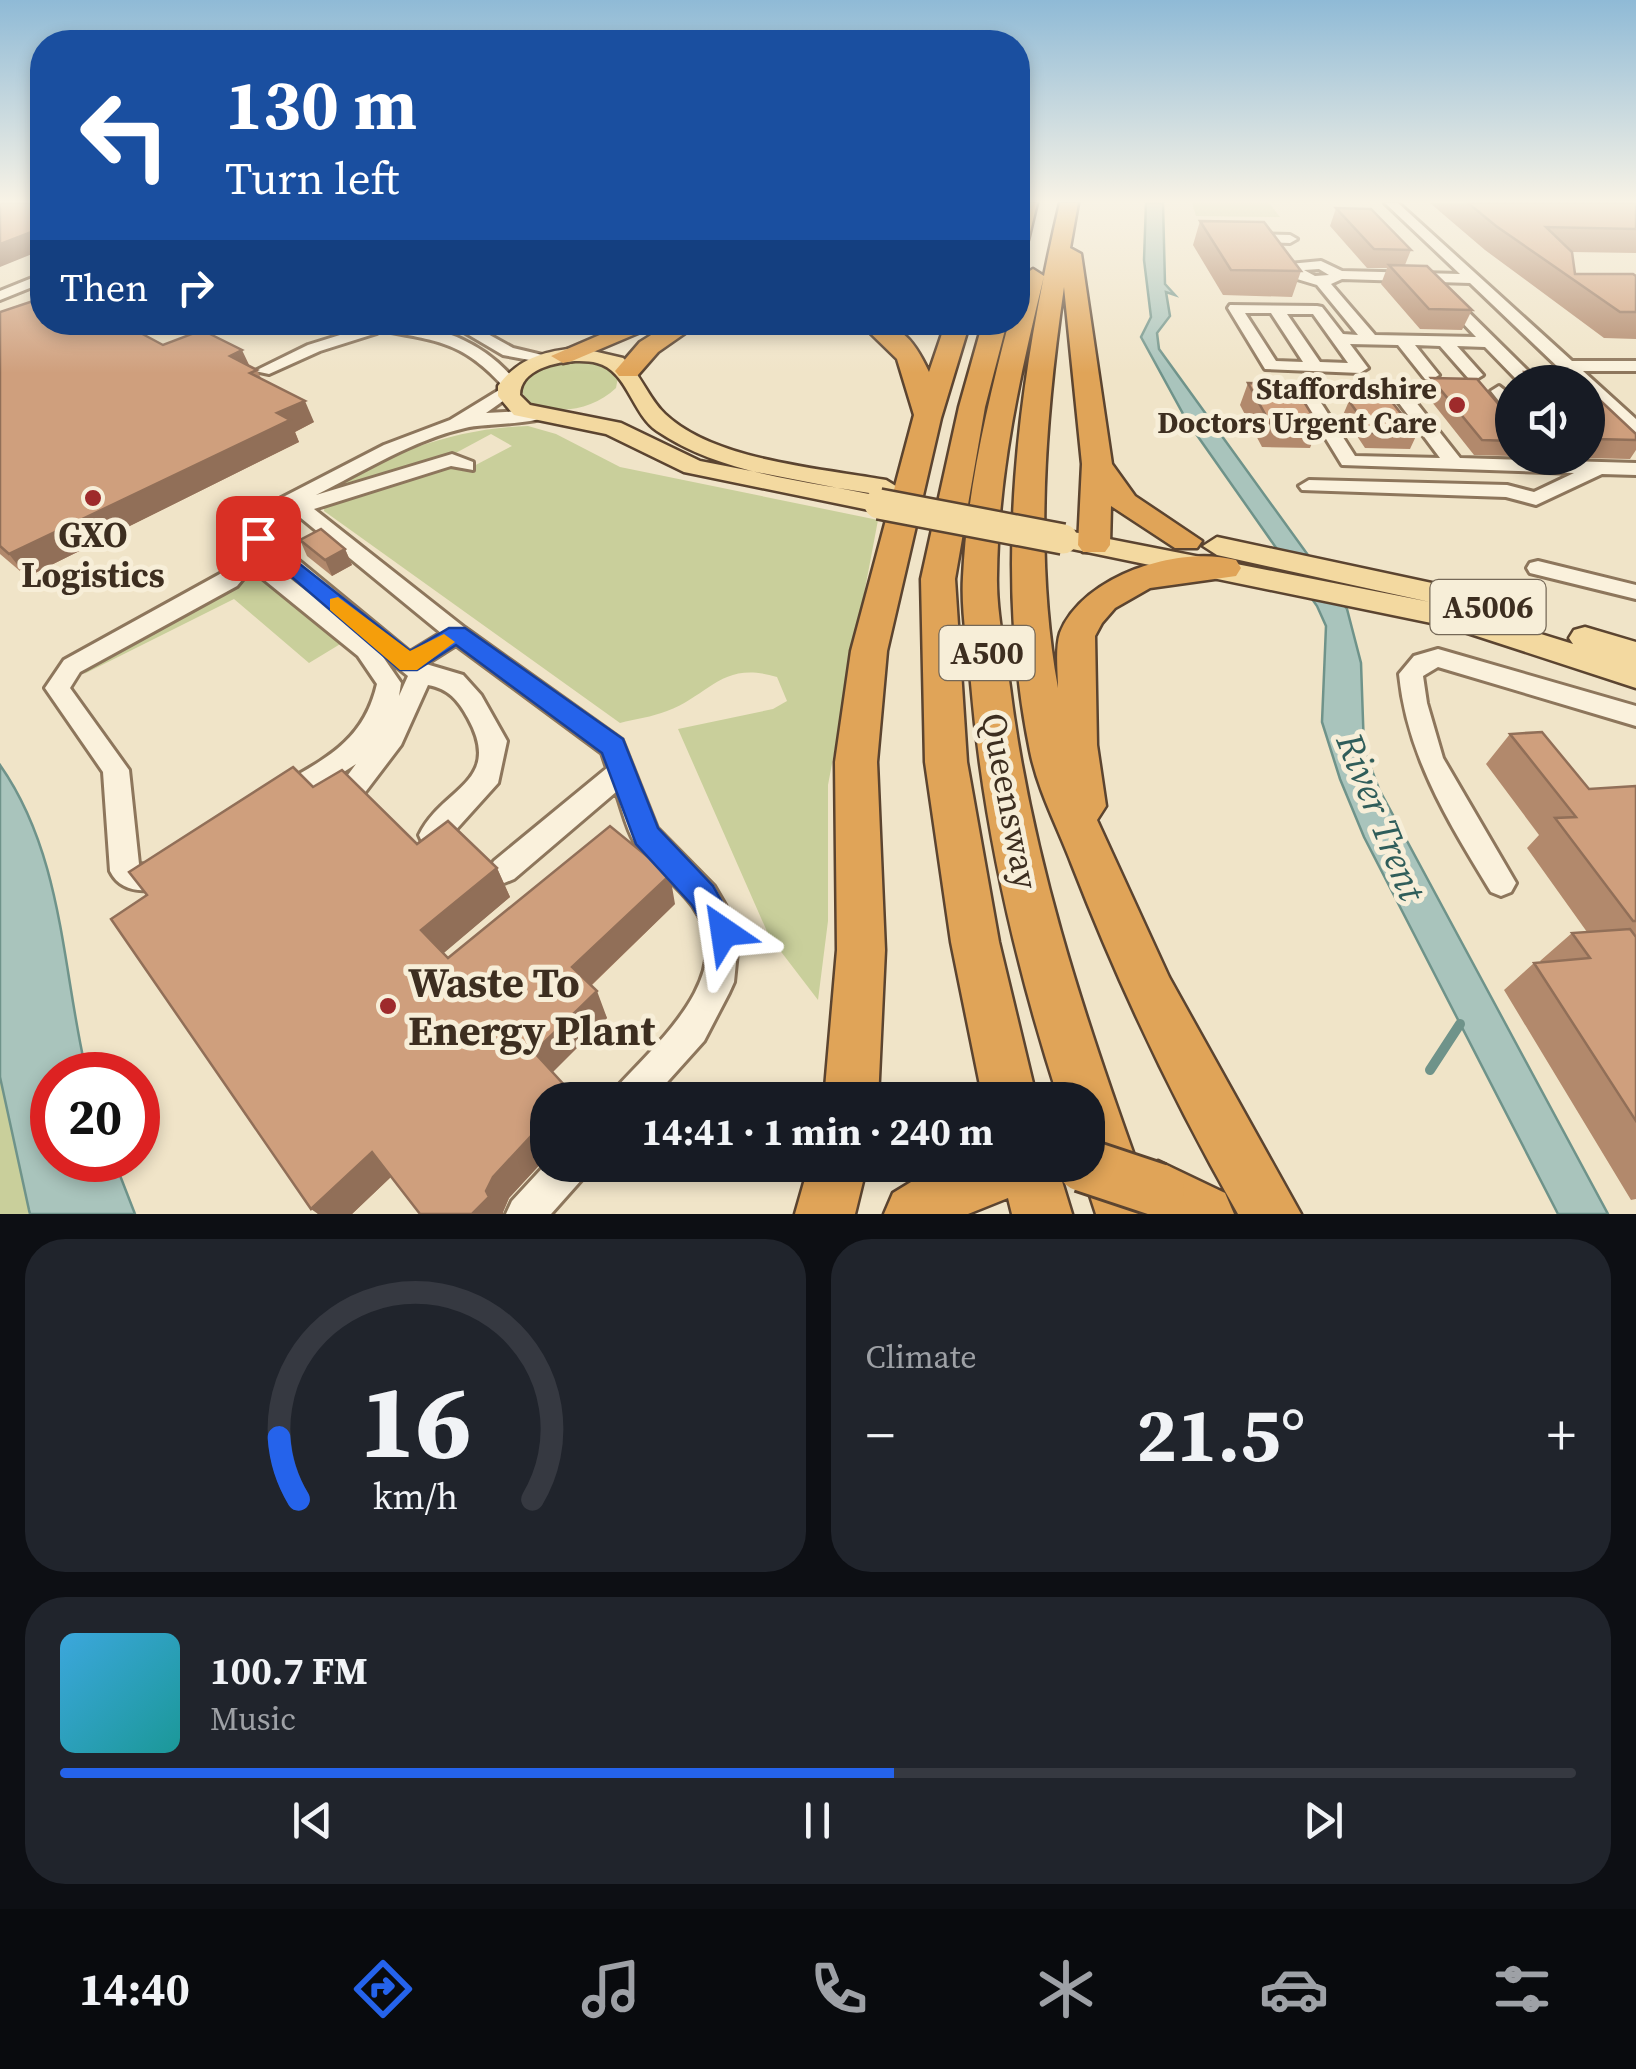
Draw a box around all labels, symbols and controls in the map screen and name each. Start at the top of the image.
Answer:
text: 130 m [225,56,417,152]
icon: left [60,70,190,200]
text: Turn left [225,147,399,209]
icon: right [168,260,223,315]
text: Then [60,262,148,314]
map controls [1495,365,1605,475]
button: sound [1495,365,1605,475]
place label: Staffordshire Doctors Urgent Care [1157,368,1437,443]
marker: Staffordshire Doctors Urgent Care [1446,394,1468,416]
marker: GXO Logistics [82,487,104,509]
pin [216,496,301,581]
place label: GXO Logistics [21,511,165,599]
icon: arrive [231,511,286,566]
road number: A5006 [1430,580,1546,634]
road number: A500 [940,626,1034,680]
street label: Queensway [969,709,1051,893]
water label: River Trent [1323,724,1439,910]
position arrow [672,880,776,984]
place label: Waste To Energy Plant [408,953,657,1059]
marker: Waste To Energy Plant [377,995,399,1017]
speed limit sign: 20 [30,1052,160,1182]
text: 14:41 · 1 min · 240 m [641,1106,994,1158]
text: Climate [866,1335,977,1379]
text: 16 [359,1349,472,1492]
text: 21.5° [1136,1383,1305,1486]
text: − [866,1397,895,1472]
text: + [1547,1397,1576,1472]
text: km/h [373,1472,458,1521]
text: 100.7 FM [210,1645,368,1697]
text: Music [210,1697,296,1741]
icon: previous [285,1793,340,1848]
icon: pause [790,1793,845,1848]
icon: next [1296,1793,1351,1848]
icon: directions [348,1954,418,2024]
icon: music [576,1954,646,2024]
icon: phone [804,1954,874,2024]
icon: climate [1031,1954,1101,2024]
icon: car [1259,1954,1329,2024]
icon: filters [1487,1954,1557,2024]
text: 14:40 [79,1958,190,2020]

